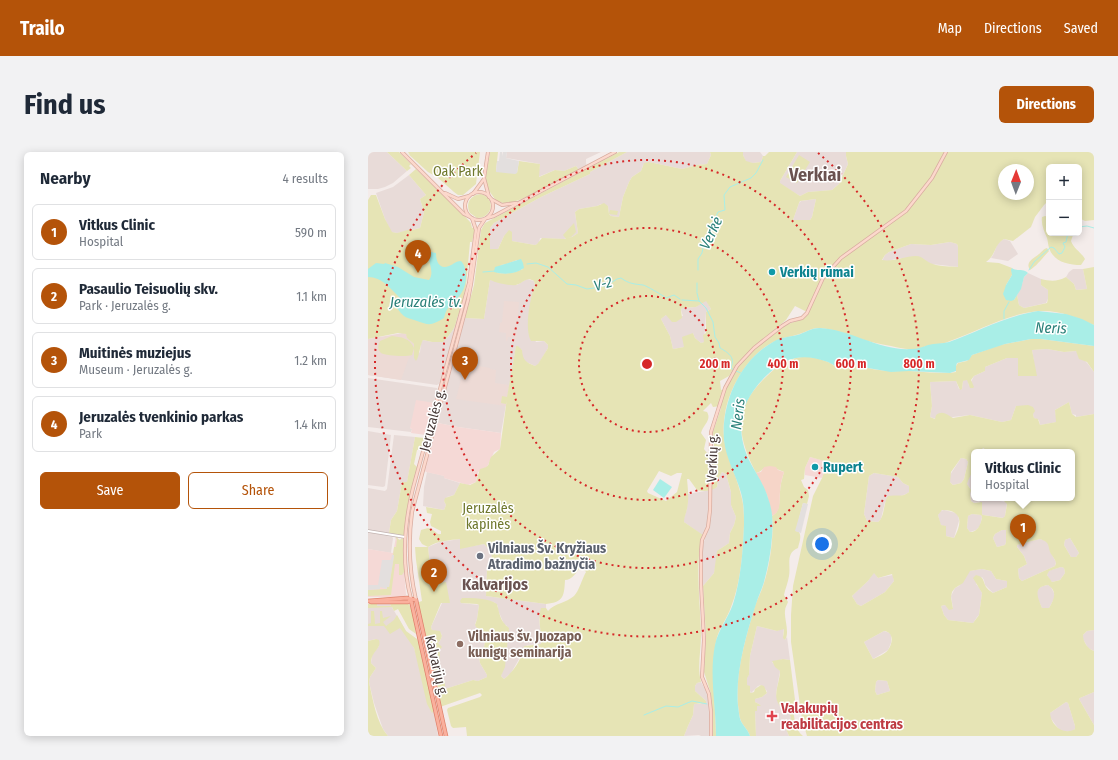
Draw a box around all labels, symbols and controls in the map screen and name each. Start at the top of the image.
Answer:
text: Trailo [20,17,65,40]
text: Map [938,20,962,37]
text: Directions [984,20,1042,37]
text: Saved [1064,20,1098,37]
button: Directions [999,86,1094,123]
text: Find us [24,88,106,121]
park label: Oak Park [433,163,484,180]
district label: Verkiai [788,164,841,186]
north arrow [998,164,1034,200]
map controls [1046,164,1082,236]
button: + [1046,164,1082,200]
text: Nearby [40,168,91,189]
text: 4 results [282,171,328,186]
button: − [1046,200,1082,236]
water label: Verkė [696,214,726,252]
text: Vitkus Clinic [79,216,155,234]
text: 1 [51,225,57,240]
text: 590 m [295,225,327,240]
text: Hospital [79,234,123,249]
pin: 4 [405,240,431,273]
place label: Verkių rūmai [779,264,854,281]
marker: Verkių rūmai [767,267,777,277]
water label: V-2 [592,273,615,295]
text: Pasaulio Teisuolių skv. [79,280,218,298]
text: 2 [51,289,57,304]
text: 1.1 km [296,289,327,304]
water label: Jeruzalės tv. [389,293,462,311]
text: Park · Jeruzalės g. [79,298,171,313]
water label: Neris [1035,318,1068,338]
text: Muitinės muziejus [79,344,191,362]
pin: 3 [452,347,478,380]
text: 3 [51,353,57,368]
text: 1.2 km [294,353,327,368]
centre of rings [640,357,654,371]
text: 200 m [699,357,730,371]
text: 400 m [768,357,798,371]
text: 600 m [835,357,867,371]
text: 800 m [903,357,935,371]
text: Museum · Jeruzalės g. [79,362,192,377]
street label: Jeruzalės g. [416,387,449,453]
water label: Neris [727,397,749,431]
text: Jeruzalės tvenkinio parkas [79,408,243,426]
text: 4 [51,417,57,432]
text: 1.4 km [294,417,327,432]
text: Park [79,426,102,441]
street label: Verkių g. [703,433,722,483]
popup [971,449,1075,501]
place label: Rupert [823,459,864,476]
text: Vitkus Clinic [985,459,1061,477]
marker: Rupert [810,462,820,472]
button: Save [40,472,180,509]
button: Share [188,472,328,509]
text: Hospital [985,477,1029,492]
park label: Jeruzalės kapinės [462,500,514,533]
pin: 1 [1010,514,1036,547]
your location [812,534,832,554]
place label: Vilniaus Šv. Kryžiaus Atradimo bažnyčia [487,539,606,573]
marker: Vilniaus Šv. Kryžiaus Atradimo bažnyčia [475,551,485,561]
pin: 2 [421,559,447,592]
district label: Kalvarijos [462,575,528,594]
place label: Vilniaus šv. Juozapo kunigų seminarija [467,628,582,661]
street label: Kalvarijų g. [421,634,452,699]
marker: Vilniaus šv. Juozapo kunigų seminarija [455,639,465,649]
place label: Valakupių reabilitacijos centras [780,700,903,733]
marker: Valakupių reabilitacijos centras [766,710,778,722]

